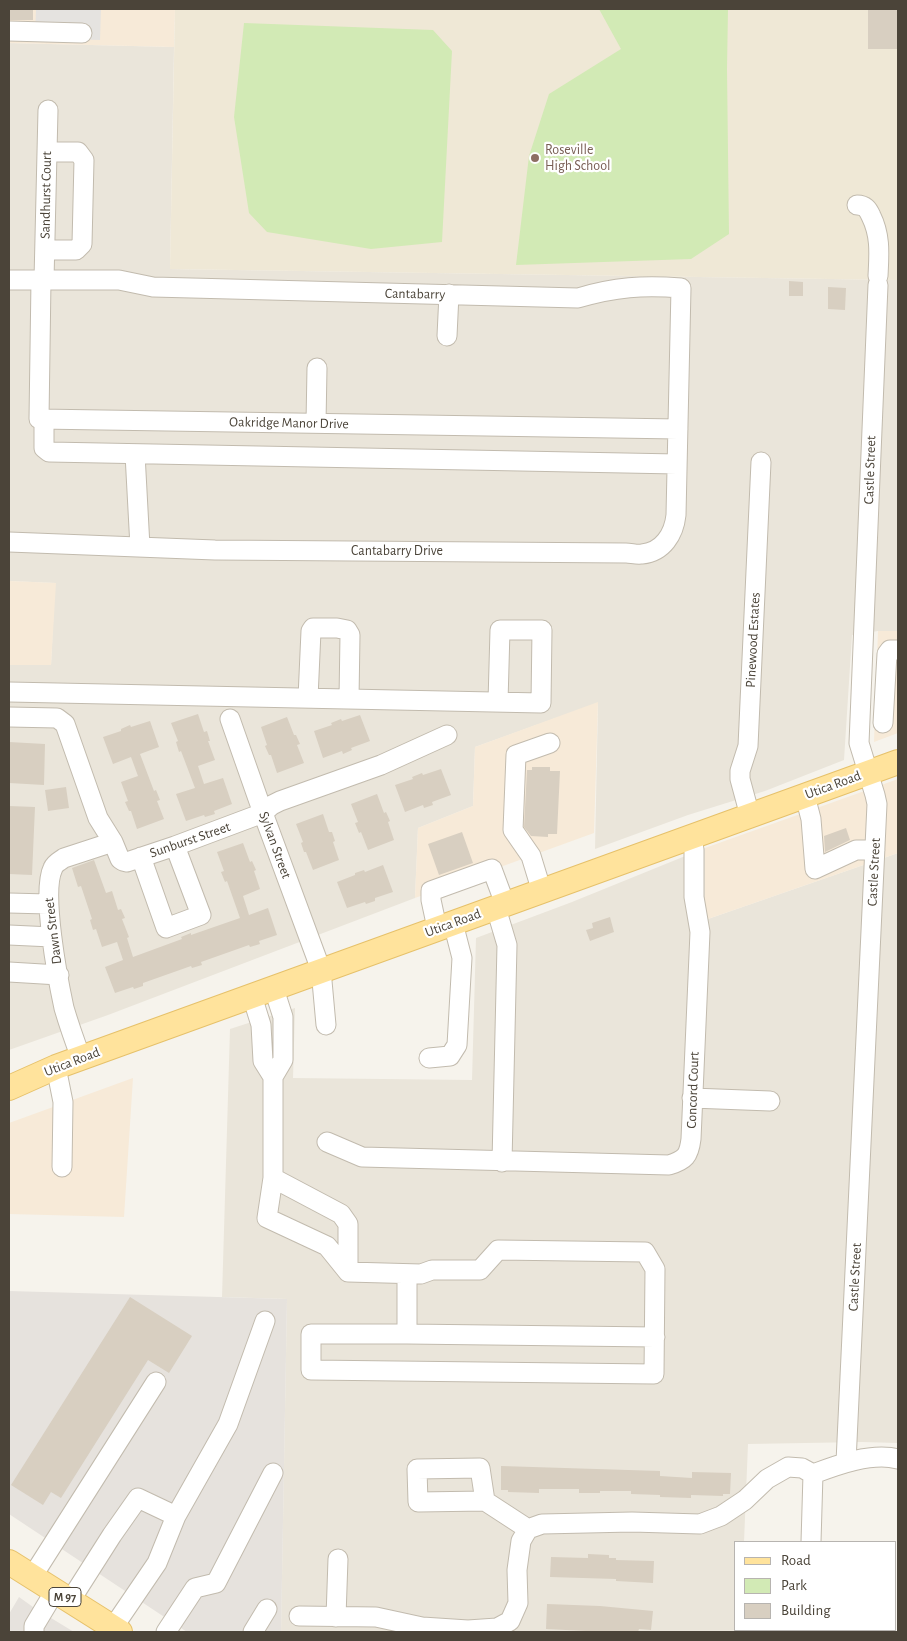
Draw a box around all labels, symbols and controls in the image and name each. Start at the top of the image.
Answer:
place label: Roseville High School [545,142,611,174]
street label: Sandhurst Court [37,151,55,239]
marker: Roseville High School [529,152,541,164]
street label: Cantabarry [385,285,445,303]
street label: Oakridge Manor Drive [229,414,349,432]
street label: Castle Street [860,435,880,505]
street label: Cantabarry Drive [351,543,443,559]
street label: Pinewood Estates [742,592,764,688]
street label: Utica Road [803,767,863,803]
street label: Sylvan Street [255,809,295,881]
street label: Sunburst Street [147,818,233,862]
street label: Castle Street [864,837,884,907]
street label: Dawn Street [41,897,65,965]
street label: Utica Road [423,905,483,941]
street label: Utica Road [42,1044,102,1080]
street label: Concord Court [683,1051,703,1129]
street label: Castle Street [845,1242,865,1312]
legend [734,1541,897,1631]
text: Road [781,1553,811,1568]
text: Park [781,1578,807,1593]
road number: M 97 [49,1588,81,1606]
text: Building [781,1603,831,1618]

